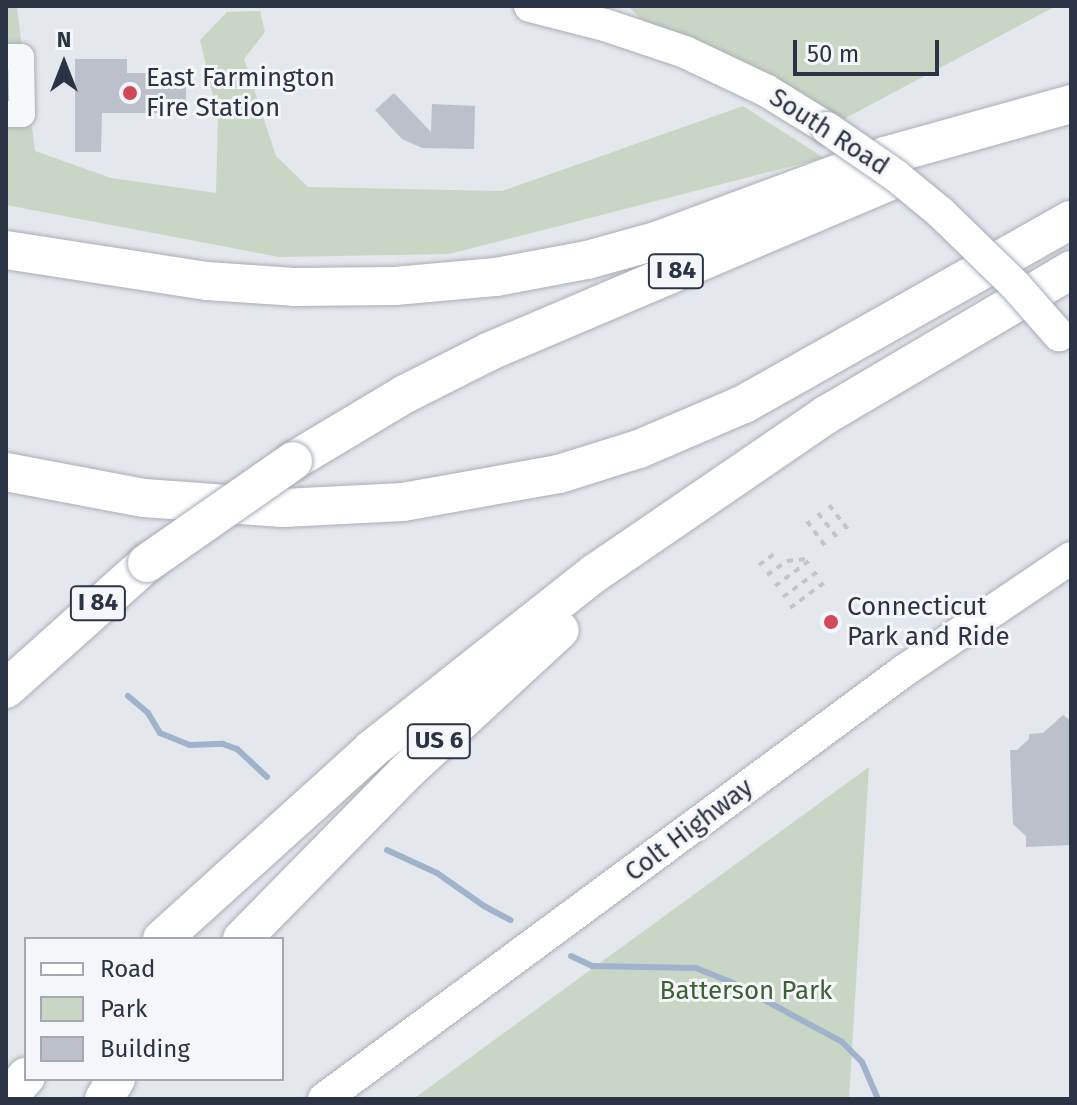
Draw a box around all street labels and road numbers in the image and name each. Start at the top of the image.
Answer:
street label: South Road [763,82,895,182]
road number: I 84 [646,251,706,291]
road number: I 84 [68,583,128,623]
road number: US 6 [405,721,473,761]
street label: Colt Highway [619,772,759,888]

